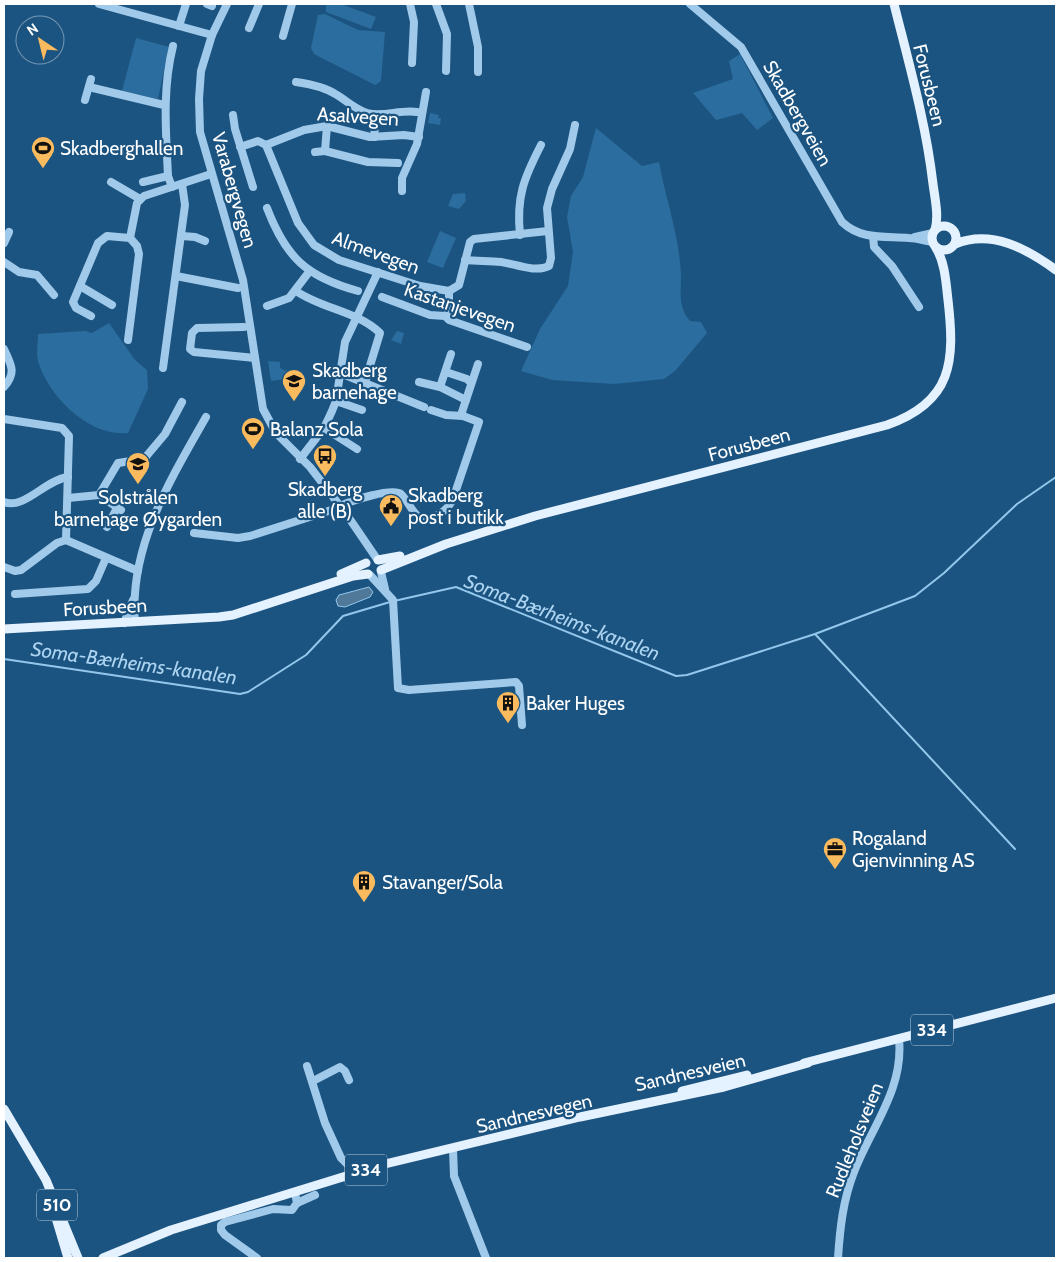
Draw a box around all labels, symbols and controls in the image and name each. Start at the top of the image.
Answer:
north arrow [15,15,65,65]
text: N [23,19,42,40]
street label: Forusbeen [908,42,951,129]
street label: Skadbergveien [758,56,837,170]
street label: Asalvegen [316,102,400,131]
street label: Varabergvegen [207,130,262,251]
sports icon: Skadberghallen [30,135,56,169]
place label: Skadberghallen [60,137,183,160]
street label: Almevegen [329,226,423,279]
street label: Kastanjevegen [401,278,519,337]
place label: Skadberg barnehage [312,359,397,404]
school or university icon: Skadberg barnehage [281,368,307,402]
sports icon: Balanz Sola [240,416,266,450]
place label: Balanz Sola [270,418,363,441]
street label: Forusbeen [706,423,793,466]
bus stop icon: Skadberg alle (B) [312,443,338,477]
school or university icon: Solstrålen barnehage Øygarden [125,451,151,485]
place label: Skadberg alle (B) [288,478,363,523]
place label: Skadberg post i butikk [408,484,504,529]
place label: Solstrålen barnehage Øygarden [54,486,222,531]
public building icon: Skadberg post i butikk [378,493,404,527]
water label: Soma-Bærheims-kanalen [461,569,663,665]
street label: Forusbeen [62,594,148,621]
water label: Soma-Bærheims-kanalen [30,637,238,689]
building icon: Baker Huges [495,690,521,724]
place label: Baker Huges [526,692,625,715]
place label: Rogaland Gjenvinning AS [852,827,975,872]
office icon: Rogaland Gjenvinning AS [822,836,848,870]
building icon: Stavanger/Sola [351,869,377,903]
place label: Stavanger/Sola [382,871,503,894]
road number: 334 [911,1014,953,1046]
street label: Sandnesveien [633,1049,748,1096]
street label: Rudleholsveien [821,1079,888,1201]
street label: Sandnesvegen [474,1089,594,1138]
road number: 334 [345,1154,387,1186]
road number: 510 [37,1190,77,1220]

